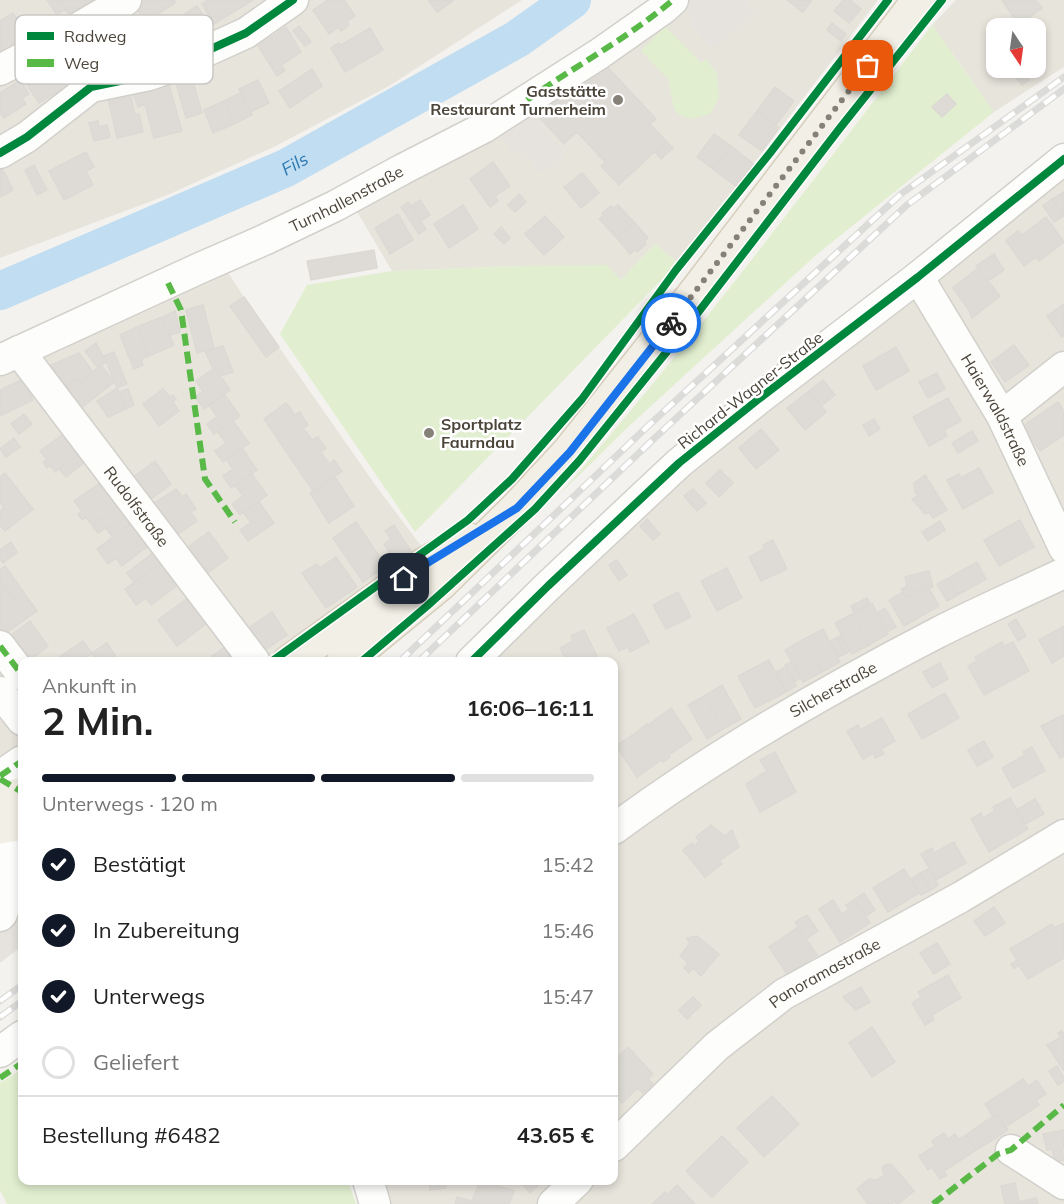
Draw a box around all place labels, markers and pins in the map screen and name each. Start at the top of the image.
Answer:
pin [842,40,893,91]
place label: Gaststätte Restaurant Turnerheim [430,81,606,119]
marker: Gaststätte Restaurant Turnerheim [611,93,625,107]
place label: Sportplatz Faurndau [441,414,522,452]
marker: Sportplatz Faurndau [422,426,436,440]
pin [378,553,429,604]

